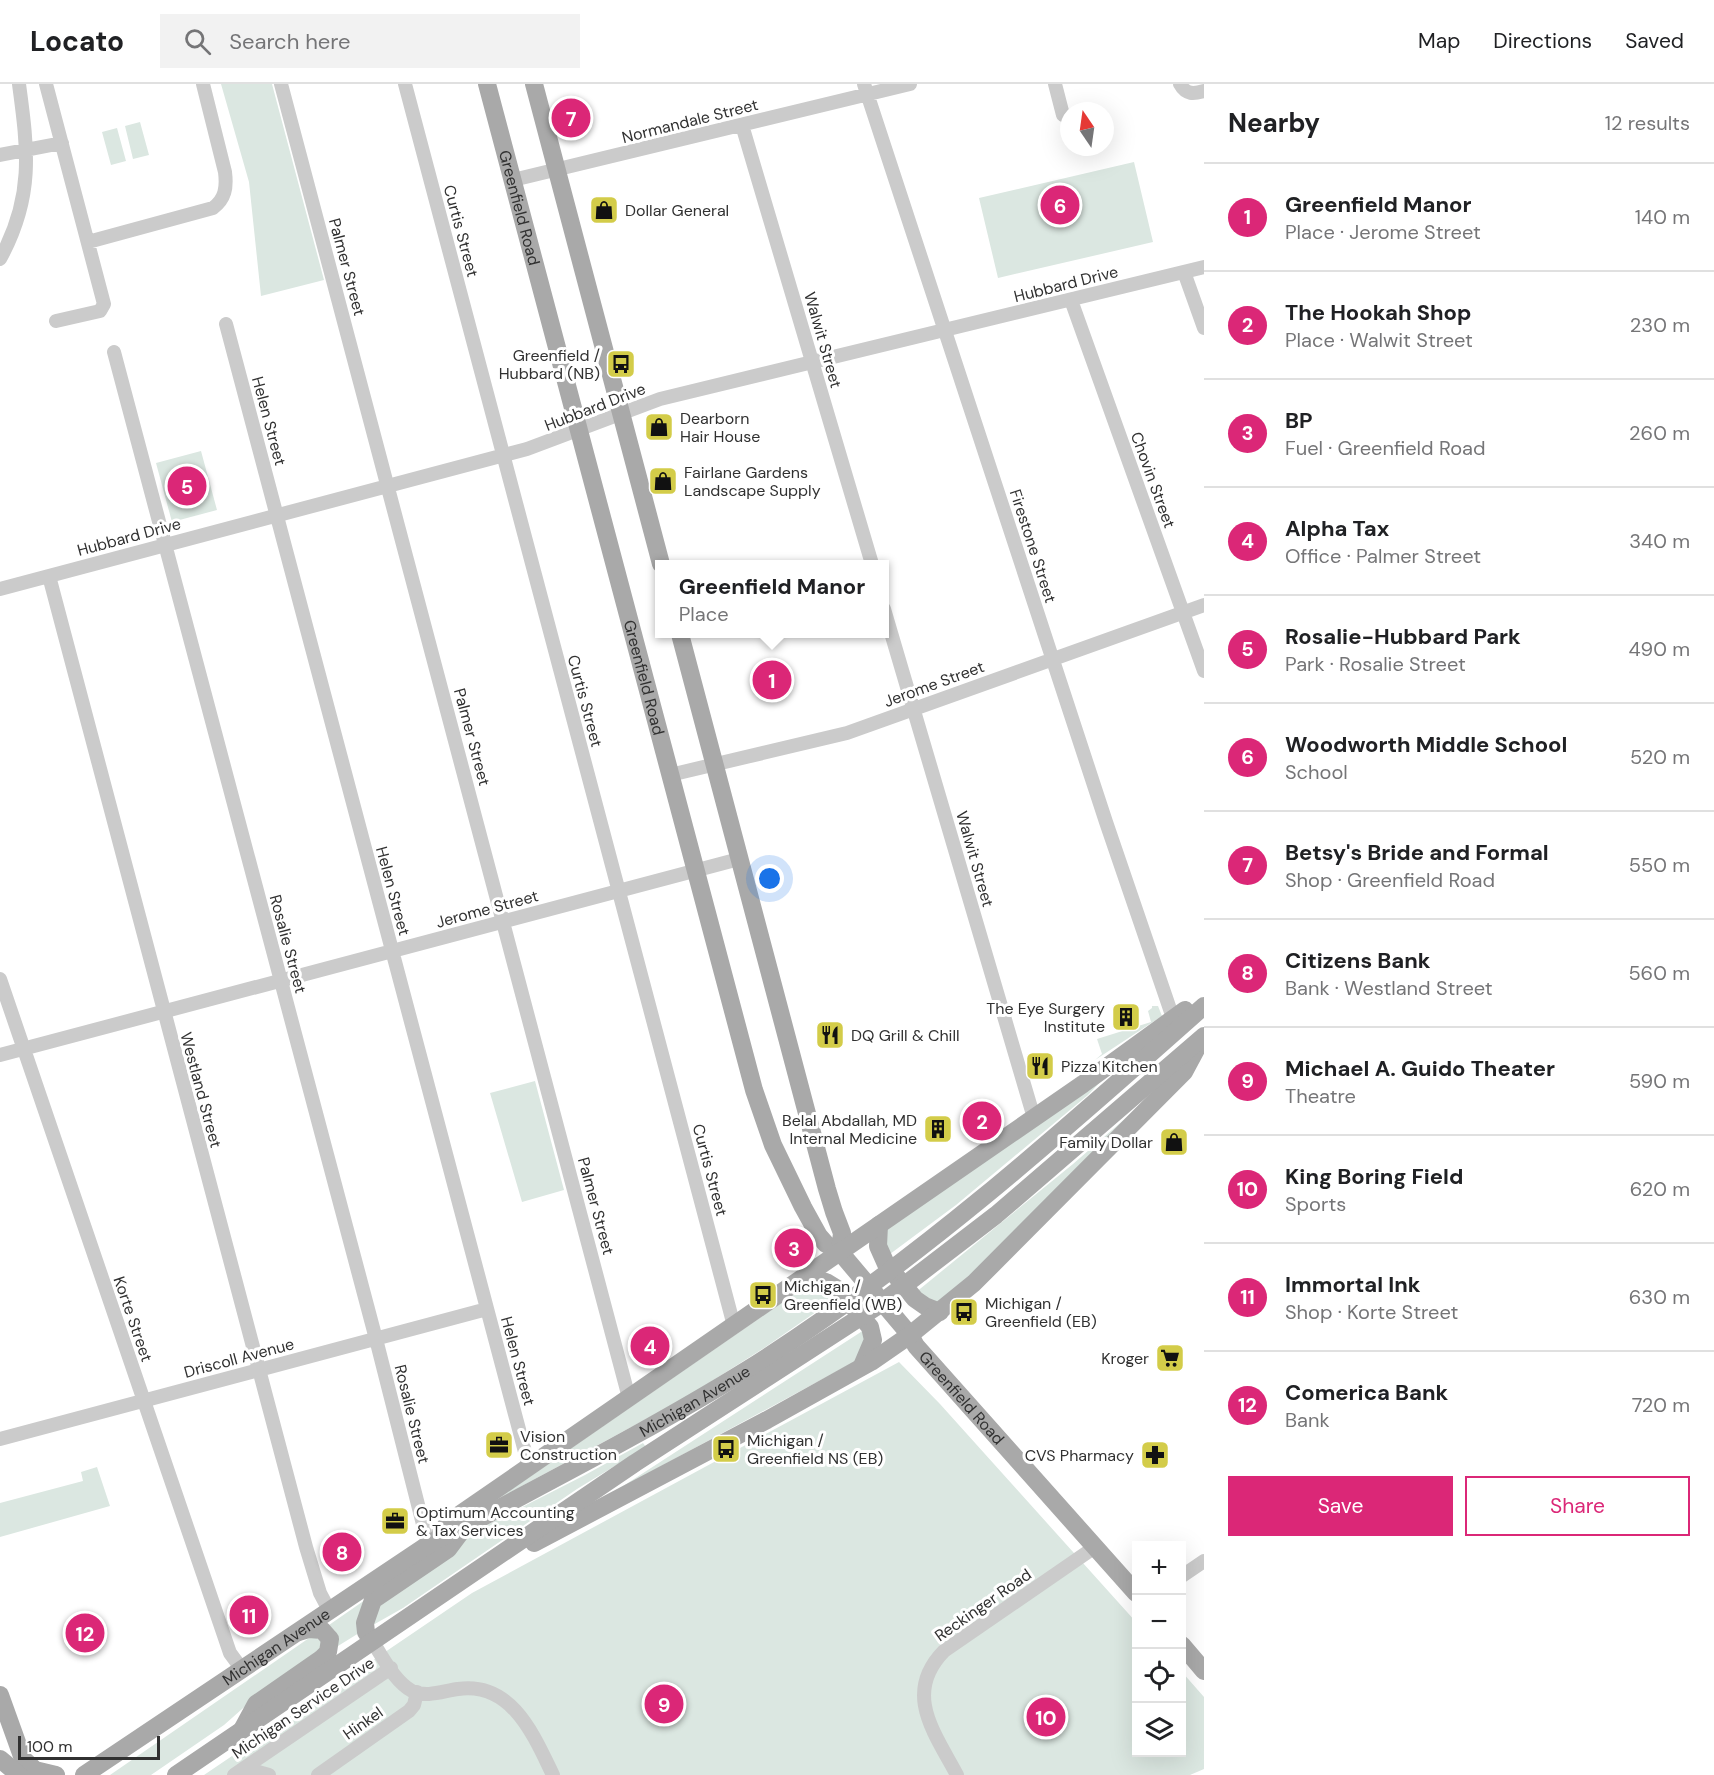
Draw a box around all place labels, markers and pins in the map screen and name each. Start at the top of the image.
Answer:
pin: 7 [552,96,590,141]
pin: 6 [1040,182,1080,228]
shop icon: Dollar General [588,194,620,226]
place label: Dollar General [625,200,729,221]
place label: Greenfield / Hubbard (NB) [499,345,600,384]
bus stop icon: Greenfield / Hubbard (NB) [605,348,637,380]
place label: Dearborn Hair House [680,408,760,447]
shop icon: Dearborn Hair House [643,411,675,443]
place label: Fairlane Gardens Landscape Supply [684,462,821,501]
pin: 5 [168,464,207,508]
shop icon: Fairlane Gardens Landscape Supply [647,465,679,497]
pin: 1 [752,658,792,702]
place label: The Eye Surgery Institute [986,998,1105,1037]
building icon: The Eye Surgery Institute [1110,1001,1142,1033]
restaurant icon: DQ Grill & Chill [814,1019,846,1051]
place label: DQ Grill & Chill [851,1025,960,1046]
restaurant icon: Pizza Kitchen [1024,1050,1056,1082]
place label: Pizza Kitchen [1061,1056,1158,1077]
pin: 2 [962,1098,1002,1144]
place label: Belal Abdallah, MD Internal Medicine [782,1110,917,1149]
building icon: Belal Abdallah, MD Internal Medicine [922,1113,954,1145]
shop icon: Family Dollar [1158,1126,1190,1158]
place label: Family Dollar [1059,1132,1153,1153]
pin: 3 [774,1226,814,1270]
place label: Michigan / Greenfield (WB) [784,1276,902,1315]
bus stop icon: Michigan / Greenfield (WB) [747,1279,779,1311]
place label: Michigan / Greenfield (EB) [985,1293,1097,1332]
bus stop icon: Michigan / Greenfield (EB) [948,1296,980,1328]
pin: 4 [630,1324,670,1368]
supermarket icon: Kroger [1154,1342,1186,1374]
place label: Kroger [1101,1348,1149,1369]
place label: Vision Construction [520,1426,617,1465]
office icon: Vision Construction [483,1429,515,1461]
place label: Michigan / Greenfield NS (EB) [747,1430,883,1469]
bus stop icon: Michigan / Greenfield NS (EB) [710,1433,742,1465]
pharmacy icon: CVS Pharmacy [1139,1439,1171,1471]
place label: CVS Pharmacy [1025,1445,1134,1466]
place label: Optimum Accounting & Tax Services [416,1502,575,1541]
office icon: Optimum Accounting & Tax Services [379,1505,411,1537]
pin: 8 [322,1530,362,1574]
pin: 11 [230,1592,268,1637]
pin: 12 [66,1610,104,1656]
pin: 9 [644,1682,684,1726]
pin: 10 [1026,1694,1066,1740]

